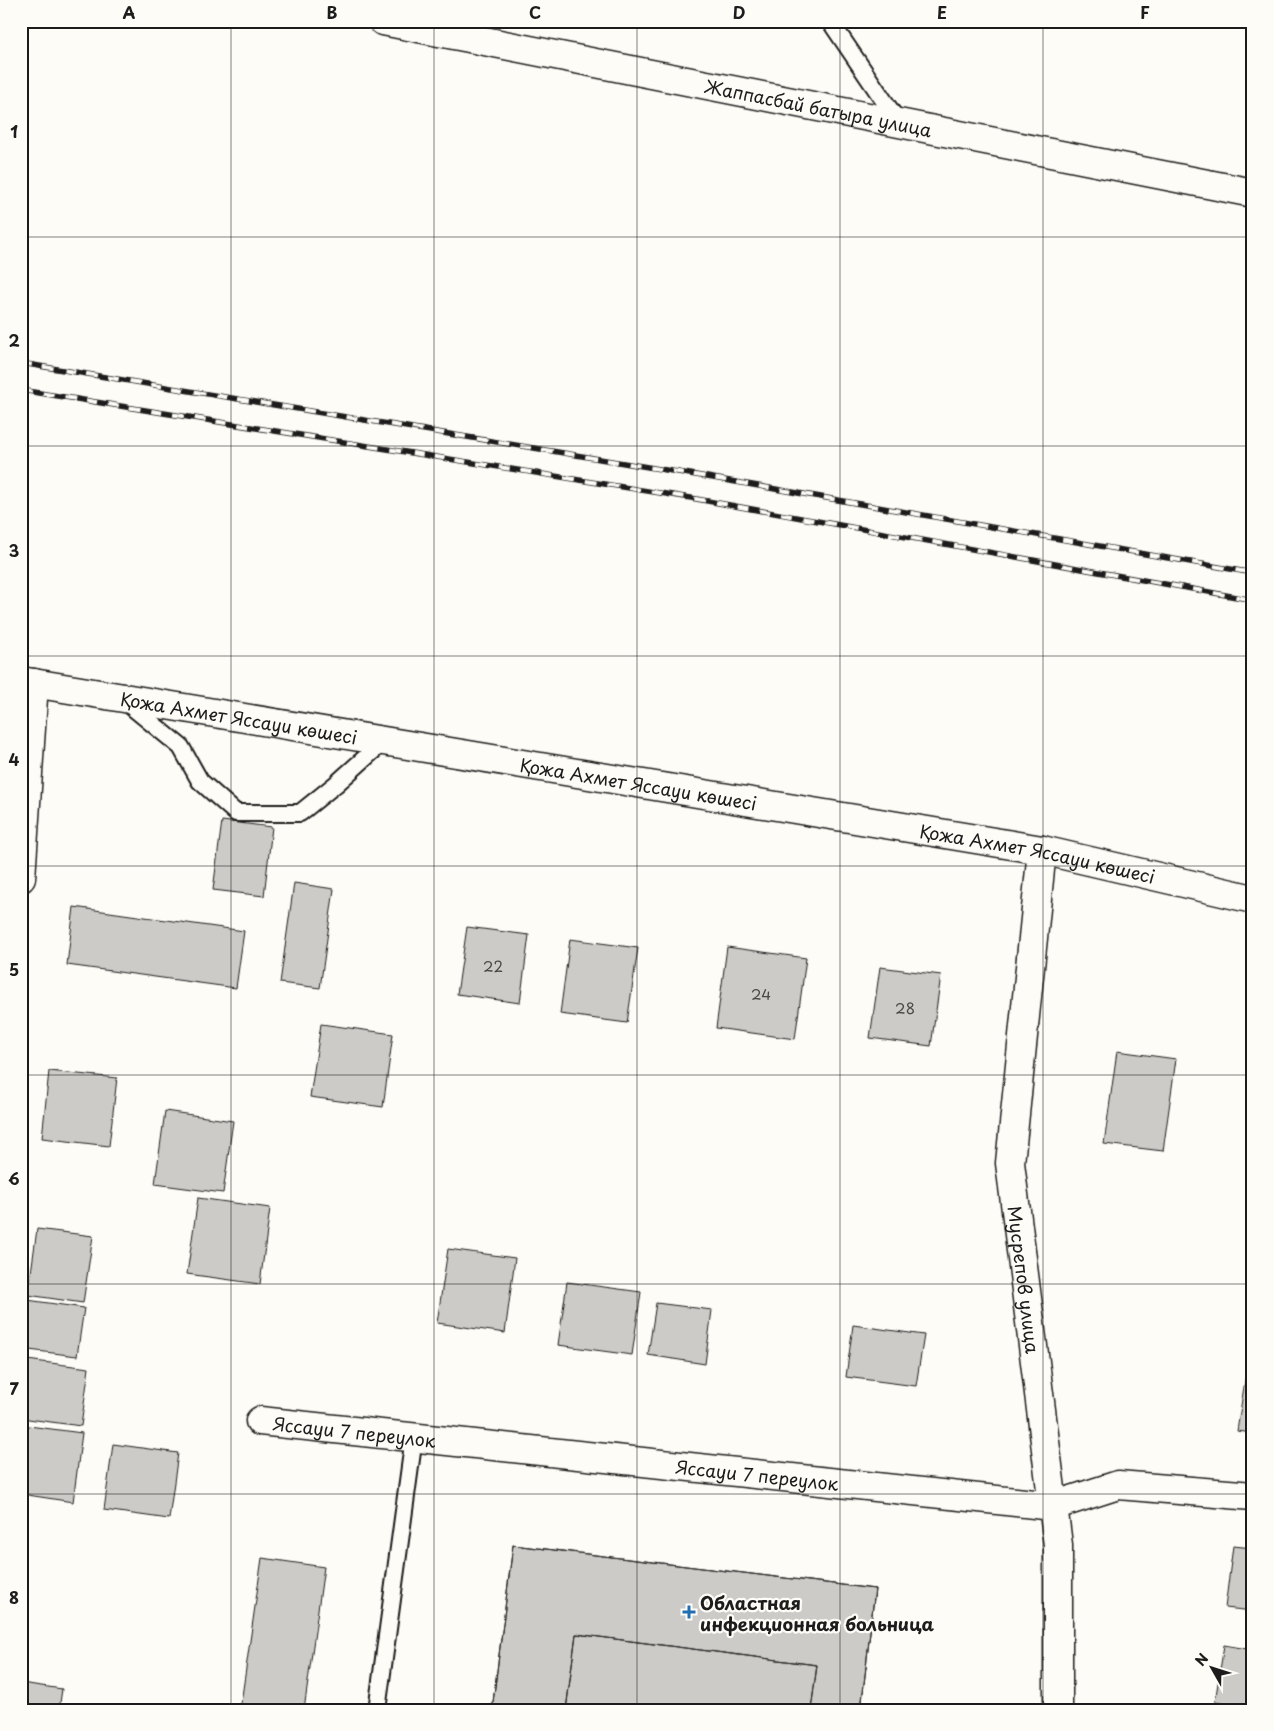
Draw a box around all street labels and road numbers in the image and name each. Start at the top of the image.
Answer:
street label: Жаппасбай батыра улица [703,71,935,143]
street label: Қожа Ахмет Яссауи көшесі [119,684,359,750]
street label: Қожа Ахмет Яссауи көшесі [518,750,759,816]
street label: Қожа Ахмет Яссауи көшесі [918,816,1158,889]
street label: Мусрепов улица [1002,1204,1047,1355]
street label: Яссауи 7 переулок [272,1409,437,1453]
street label: Яссауи 7 переулок [674,1452,840,1496]

